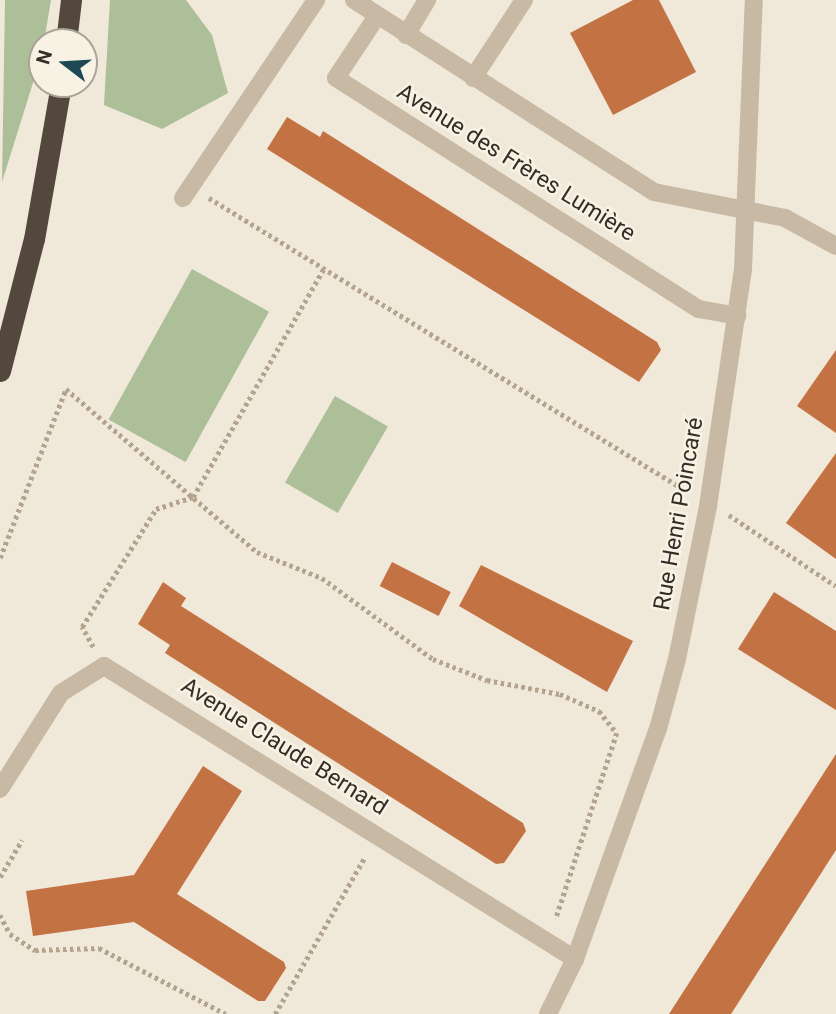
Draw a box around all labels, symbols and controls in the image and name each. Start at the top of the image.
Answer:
north arrow [28,28,98,98]
text: N [31,48,57,67]
street label: Avenue des Frères Lumière [392,78,640,248]
street label: Rue Henri Poincaré [648,415,710,613]
street label: Avenue Claude Bernard [176,672,392,822]

